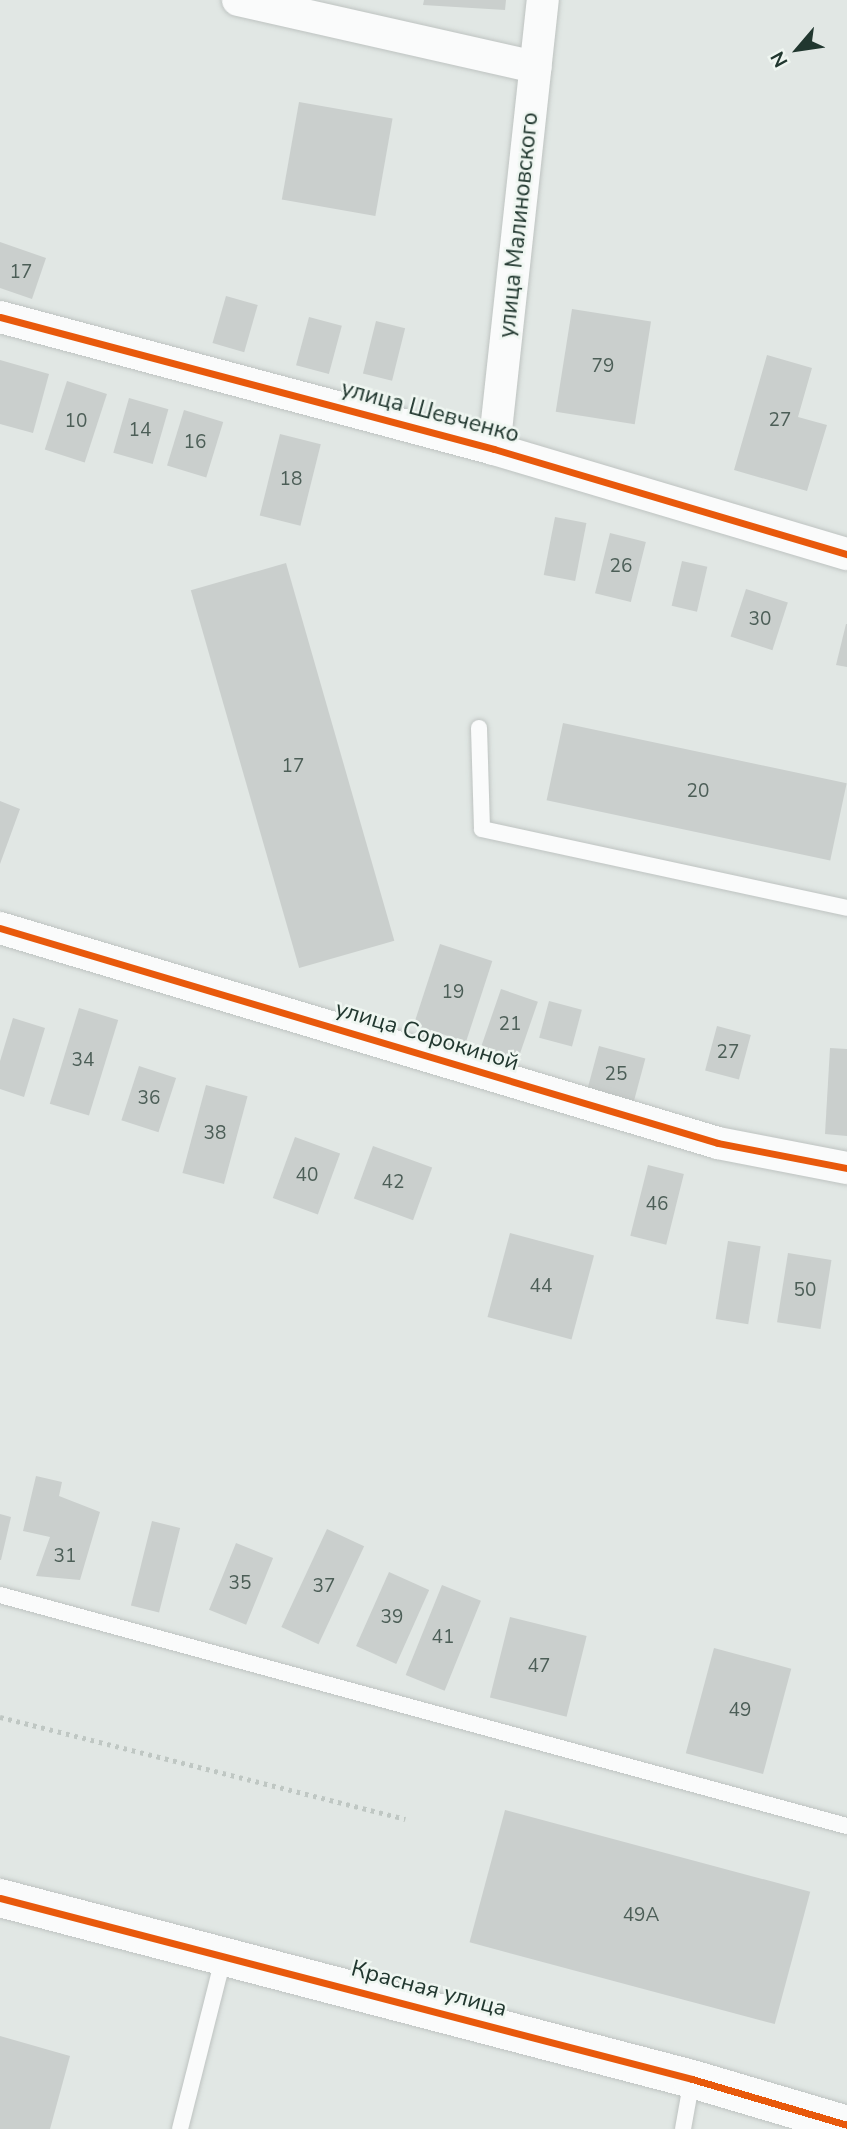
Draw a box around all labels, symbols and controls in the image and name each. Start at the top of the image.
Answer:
north arrow [763,14,833,84]
text: N [765,47,794,72]
street label: улица Малиновского [493,111,545,339]
house number: 17 [10,262,32,284]
house number: 79 [592,356,614,378]
street label: улица Шевченко [338,375,522,449]
house number: 27 [769,410,791,432]
house number: 10 [65,411,87,433]
house number: 14 [129,420,151,442]
house number: 16 [184,432,206,454]
house number: 18 [280,469,302,491]
house number: 26 [610,556,632,578]
house number: 30 [749,609,771,631]
house number: 17 [282,756,304,778]
house number: 20 [687,781,709,803]
house number: 19 [442,982,464,1004]
street label: улица Сорокиной [332,995,522,1077]
house number: 21 [499,1014,521,1036]
house number: 27 [717,1042,739,1064]
house number: 34 [72,1050,94,1072]
house number: 25 [605,1064,627,1086]
house number: 36 [138,1088,160,1110]
house number: 38 [204,1123,226,1145]
house number: 40 [296,1165,318,1187]
house number: 42 [382,1172,404,1194]
house number: 46 [646,1194,668,1216]
house number: 44 [530,1276,552,1298]
house number: 50 [794,1280,816,1302]
house number: 31 [54,1546,76,1568]
house number: 35 [229,1573,251,1595]
house number: 37 [313,1576,335,1598]
house number: 39 [381,1607,403,1629]
house number: 41 [432,1627,454,1649]
house number: 47 [528,1656,550,1678]
house number: 49 [729,1700,751,1722]
house number: 49А [623,1905,659,1927]
street label: Красная улица [348,1955,510,2023]

